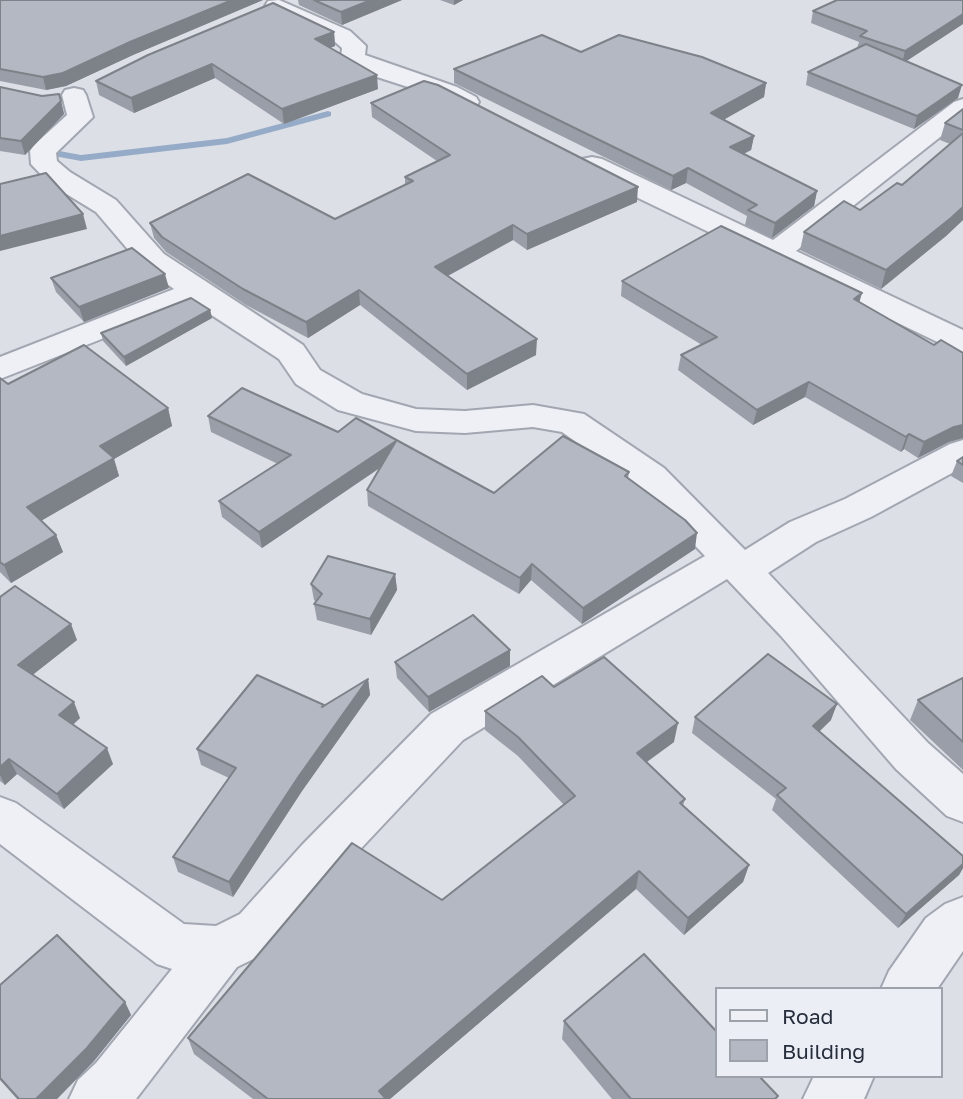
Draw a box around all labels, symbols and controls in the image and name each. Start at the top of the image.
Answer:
legend [715,987,942,1078]
text: Road [782,1003,833,1029]
text: Building [782,1038,865,1064]

